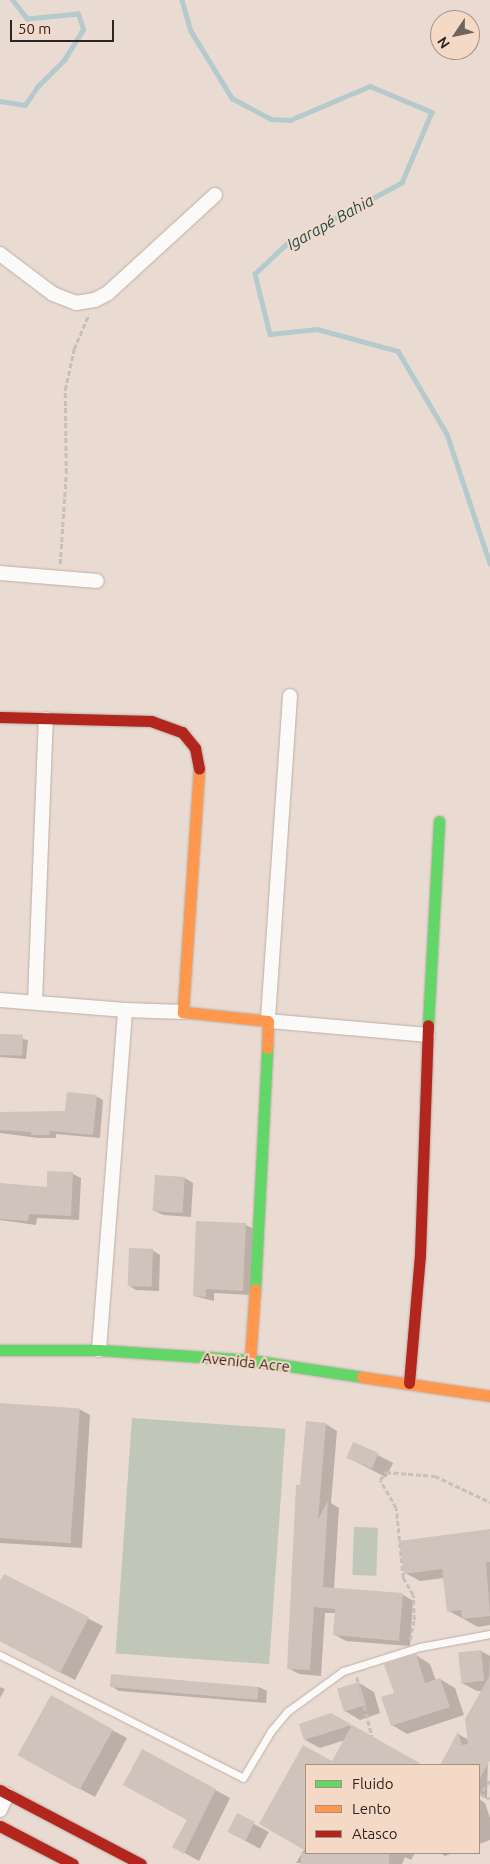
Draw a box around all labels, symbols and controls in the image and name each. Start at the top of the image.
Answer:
scale bar [12,10,116,42]
north arrow [430,10,480,60]
text: 50 m [18,20,51,37]
text: N [434,34,453,52]
water label: Igarapé Bahia [283,190,377,254]
street label: Avenida Acre [201,1348,291,1376]
legend [305,1764,480,1854]
text: Fluido [352,1775,394,1792]
text: Lento [352,1800,391,1817]
text: Atasco [352,1825,398,1842]

